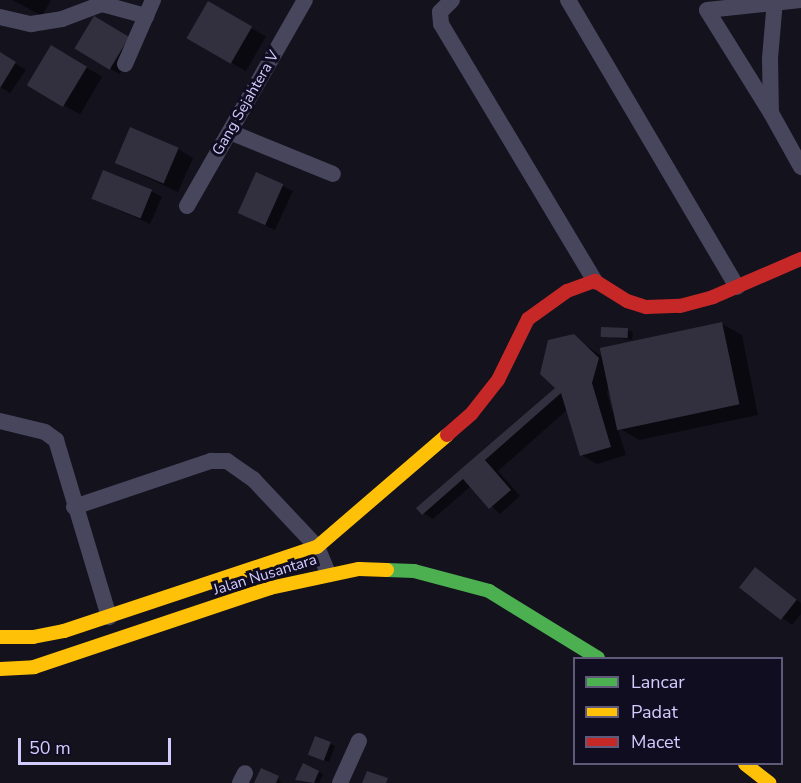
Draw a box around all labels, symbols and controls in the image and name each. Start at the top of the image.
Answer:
street label: Gang Sejahtera V [209,47,283,159]
street label: Jalan Nusantara [211,551,319,599]
legend [573,657,783,765]
text: Lancar [631,670,685,694]
text: Padat [631,700,678,724]
scale bar [21,726,174,764]
text: Macet [631,730,680,754]
text: 50 m [29,736,71,760]

